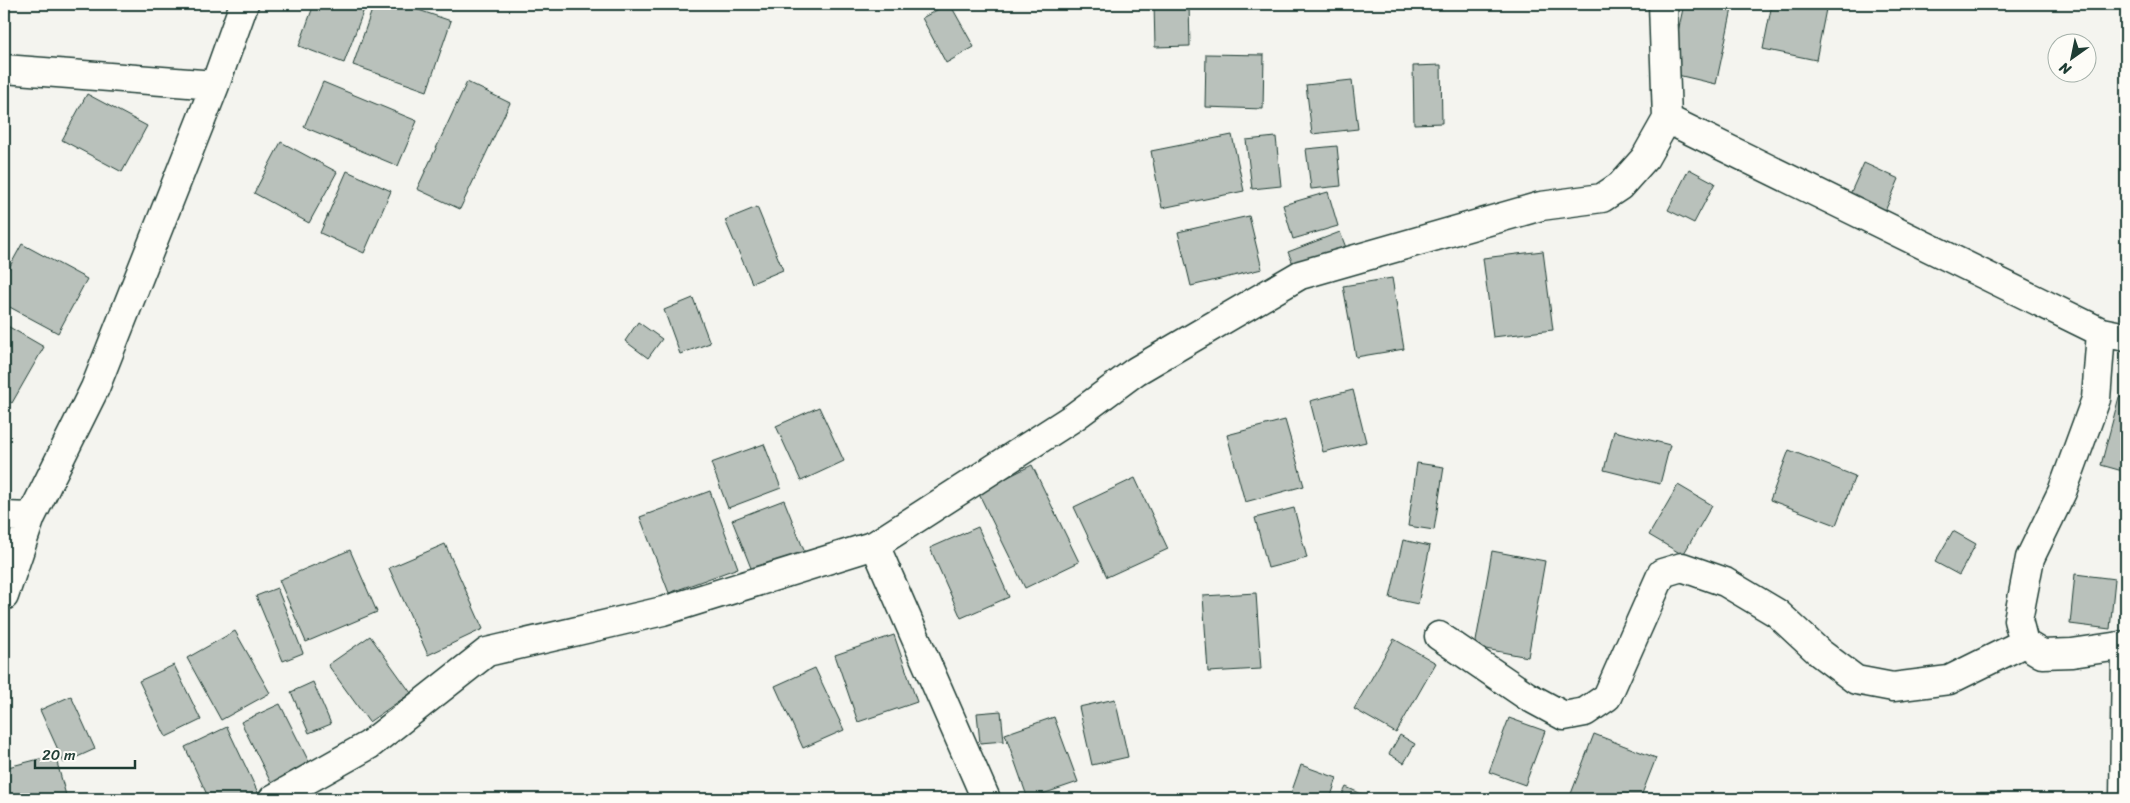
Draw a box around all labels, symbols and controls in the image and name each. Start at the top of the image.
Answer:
north arrow [2048,32,2098,82]
text: N [2054,55,2077,82]
scale bar [35,738,135,770]
text: 20 m [42,742,76,768]

